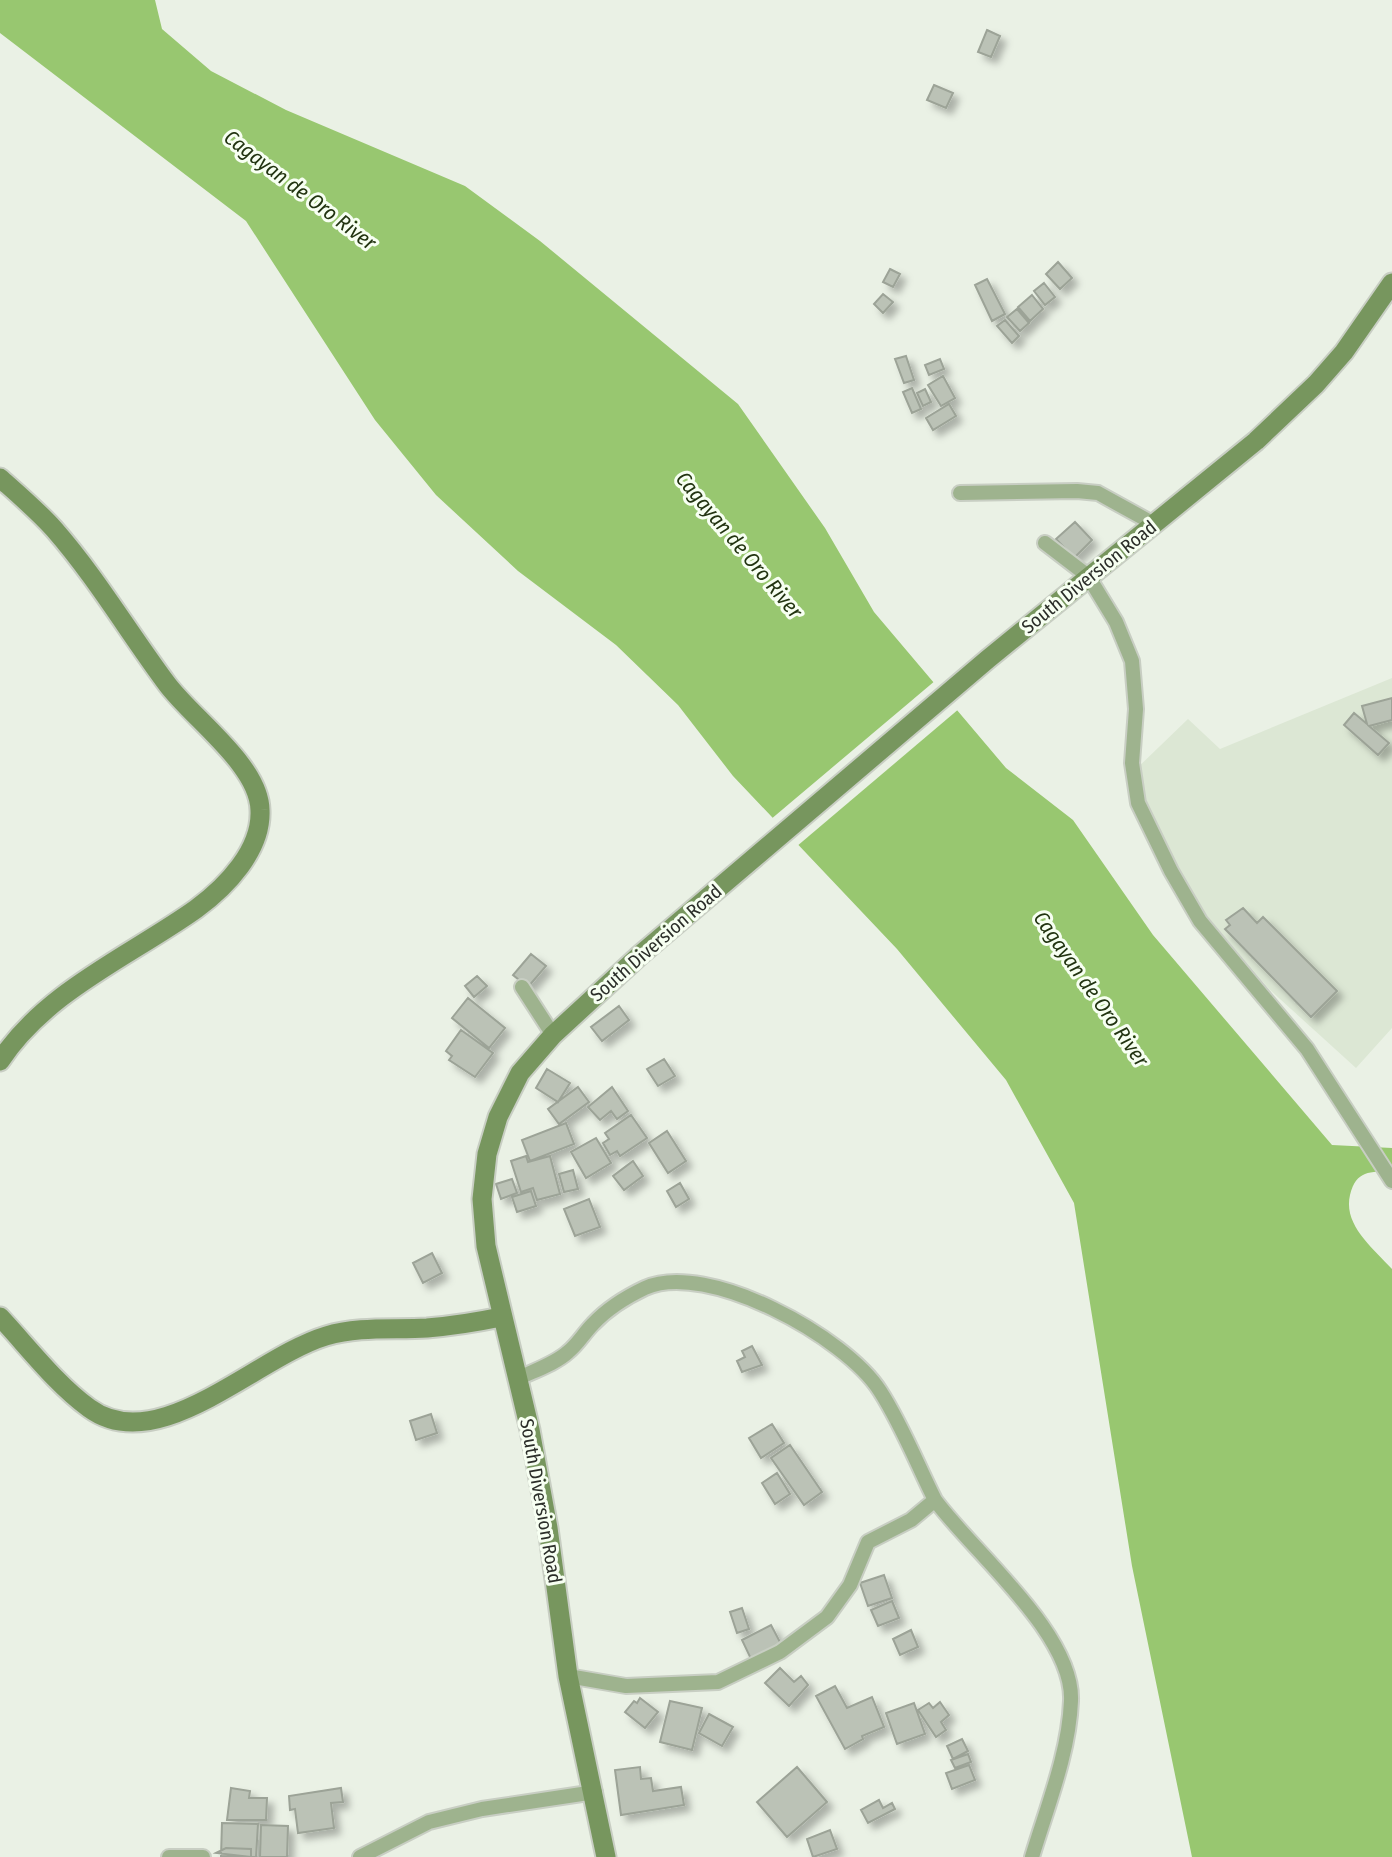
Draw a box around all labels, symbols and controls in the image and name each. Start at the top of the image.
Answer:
water label: Cagayan de Oro River [219,124,382,256]
water label: Cagayan de Oro River [670,466,808,624]
street label: South Diversion Road [1017,516,1161,638]
street label: South Diversion Road [586,880,726,1006]
water label: Cagayan de Oro River [1028,906,1155,1072]
street label: South Diversion Road [515,1417,567,1585]

